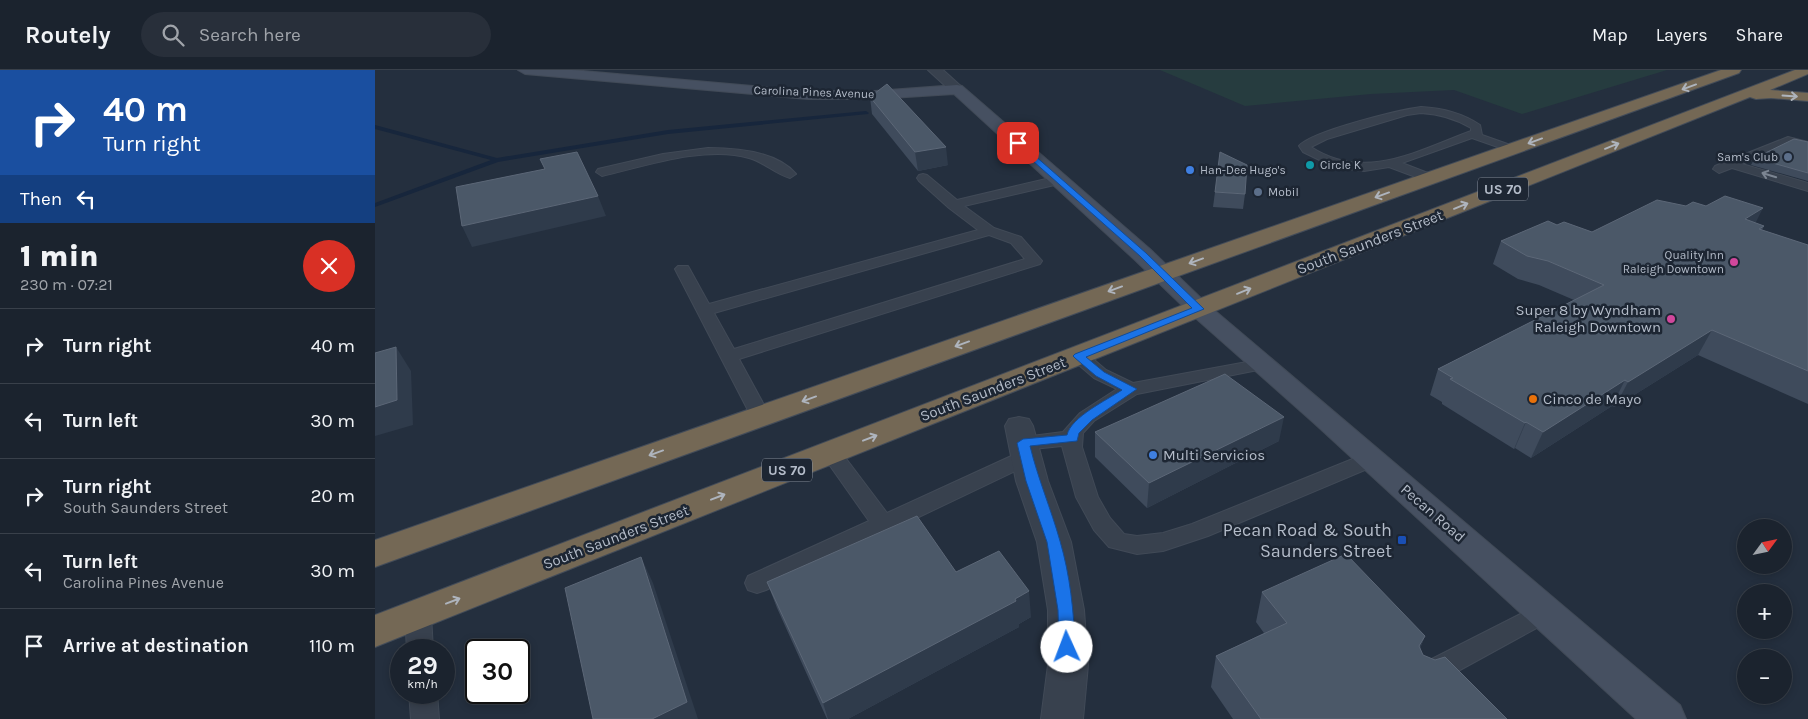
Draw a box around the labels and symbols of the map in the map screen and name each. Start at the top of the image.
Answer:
street label: Carolina Pines Avenue [753,83,875,101]
one-way arrow [1681,83,1697,92]
one-way arrow [1782,91,1798,100]
pin [997,122,1039,164]
one-way arrow [1528,137,1544,146]
one-way arrow [1604,141,1619,151]
place label: Sam's Club [1717,150,1778,164]
marker: Sam's Club [1782,151,1794,163]
place label: Circle K [1320,158,1362,172]
marker: Circle K [1304,159,1316,171]
place label: Han-Dee Hugo's [1200,163,1286,177]
marker: Han-Dee Hugo's [1184,164,1196,176]
one-way arrow [1762,170,1778,180]
road number: US 70 [1478,178,1528,200]
place label: Mobil [1268,185,1299,199]
marker: Mobil [1252,186,1264,198]
one-way arrow [1375,191,1390,200]
one-way arrow [1452,201,1468,210]
street label: South Saunders Street [1295,206,1446,278]
place label: Quality Inn Raleigh Downtown [1623,248,1724,276]
marker: Quality Inn Raleigh Downtown [1728,256,1740,268]
one-way arrow [1189,257,1204,266]
one-way arrow [1107,285,1123,295]
one-way arrow [1236,286,1251,295]
place label: Super 8 by Wyndham Raleigh Downtown [1516,301,1661,336]
marker: Super 8 by Wyndham Raleigh Downtown [1665,313,1677,325]
one-way arrow [955,340,970,349]
street label: South Saunders Street [918,353,1069,425]
place label: Cinco de Mayo [1543,390,1642,408]
marker: Cinco de Mayo [1527,393,1539,405]
one-way arrow [802,395,817,404]
one-way arrow [862,432,877,441]
place label: Multi Servicios [1163,446,1265,464]
one-way arrow [649,449,664,458]
marker: Multi Servicios [1147,449,1159,461]
road number: US 70 [762,458,812,482]
street label: Pecan Road [1397,480,1469,546]
one-way arrow [710,492,725,501]
street label: South Saunders Street [541,501,692,573]
place label: Pecan Road & South Saunders Street [1223,519,1392,562]
north arrow [1737,519,1793,574]
marker: Pecan Road & South Saunders Street [1396,534,1408,546]
one-way arrow [445,596,460,605]
position arrow [1040,620,1092,672]
speed limit sign: 30 [465,639,530,704]

